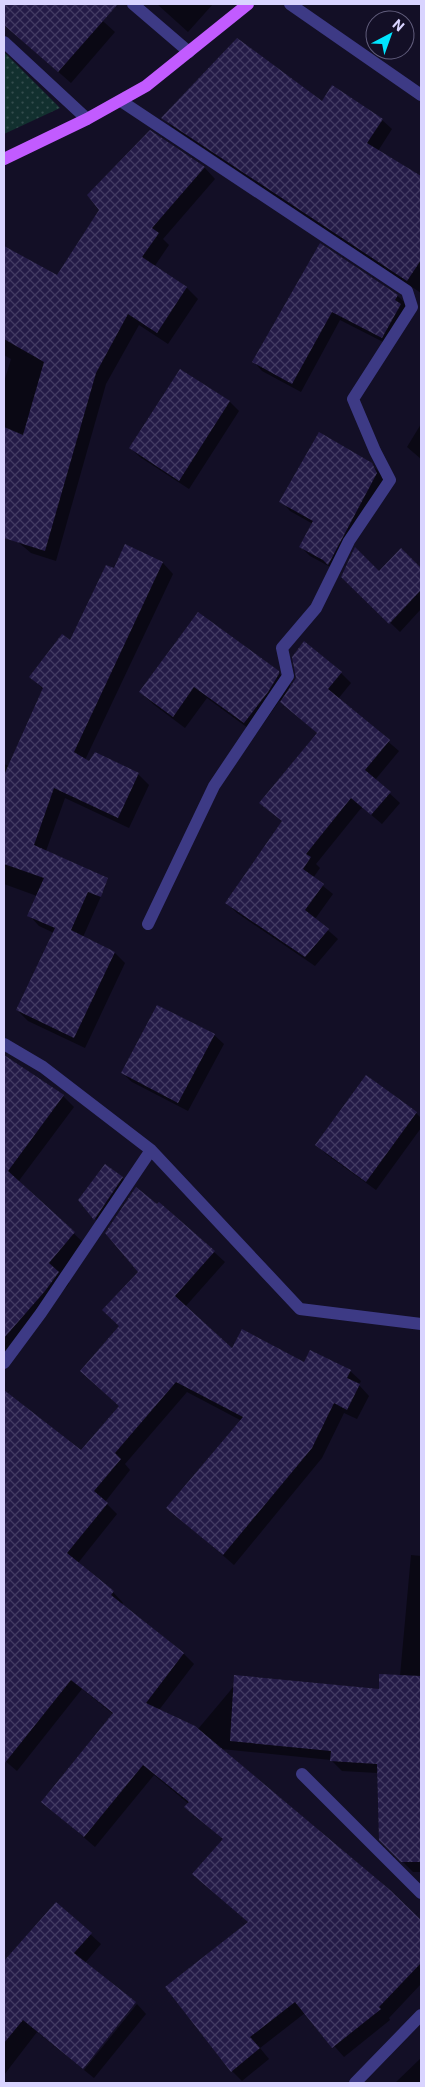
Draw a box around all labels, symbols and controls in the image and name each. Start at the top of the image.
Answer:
north arrow [365,10,415,60]
text: N [390,16,408,34]

